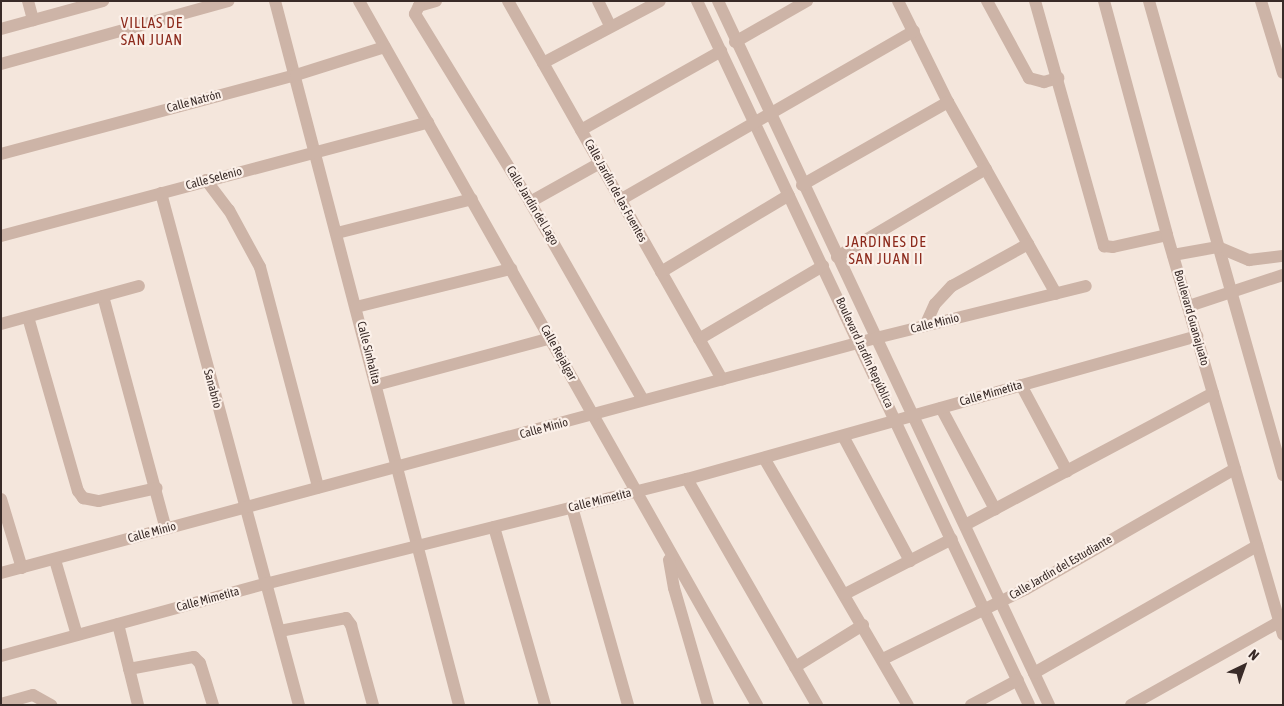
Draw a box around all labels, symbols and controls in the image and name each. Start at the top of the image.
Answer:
district label: VILLAS DE SAN JUAN [120,13,184,48]
street label: Calle Natrón [165,88,223,116]
street label: Calle Jardín de las Fuentes [581,137,649,245]
street label: Calle Jardín del Lago [503,164,561,248]
street label: Calle Selenio [184,165,244,193]
district label: JARDINES DE SAN JUAN II [844,232,928,267]
street label: Boulevard Guanajuato [1170,268,1212,368]
street label: Boulevard Jardín República [832,295,896,411]
street label: Calle Minio [909,311,961,337]
street label: Calle Sinhalita [353,320,383,386]
street label: Calle Rejalgar [537,323,579,383]
street label: Sanabrio [200,368,224,410]
street label: Calle Mimetita [958,378,1024,410]
street label: Calle Minio [518,416,570,442]
street label: Calle Mimetita [567,486,633,516]
street label: Calle Minio [126,520,178,546]
street label: Calle Jardín del Estudiante [1007,533,1115,603]
street label: Calle Mimetita [175,585,241,615]
north arrow [1219,641,1269,691]
text: N [1246,646,1262,664]

